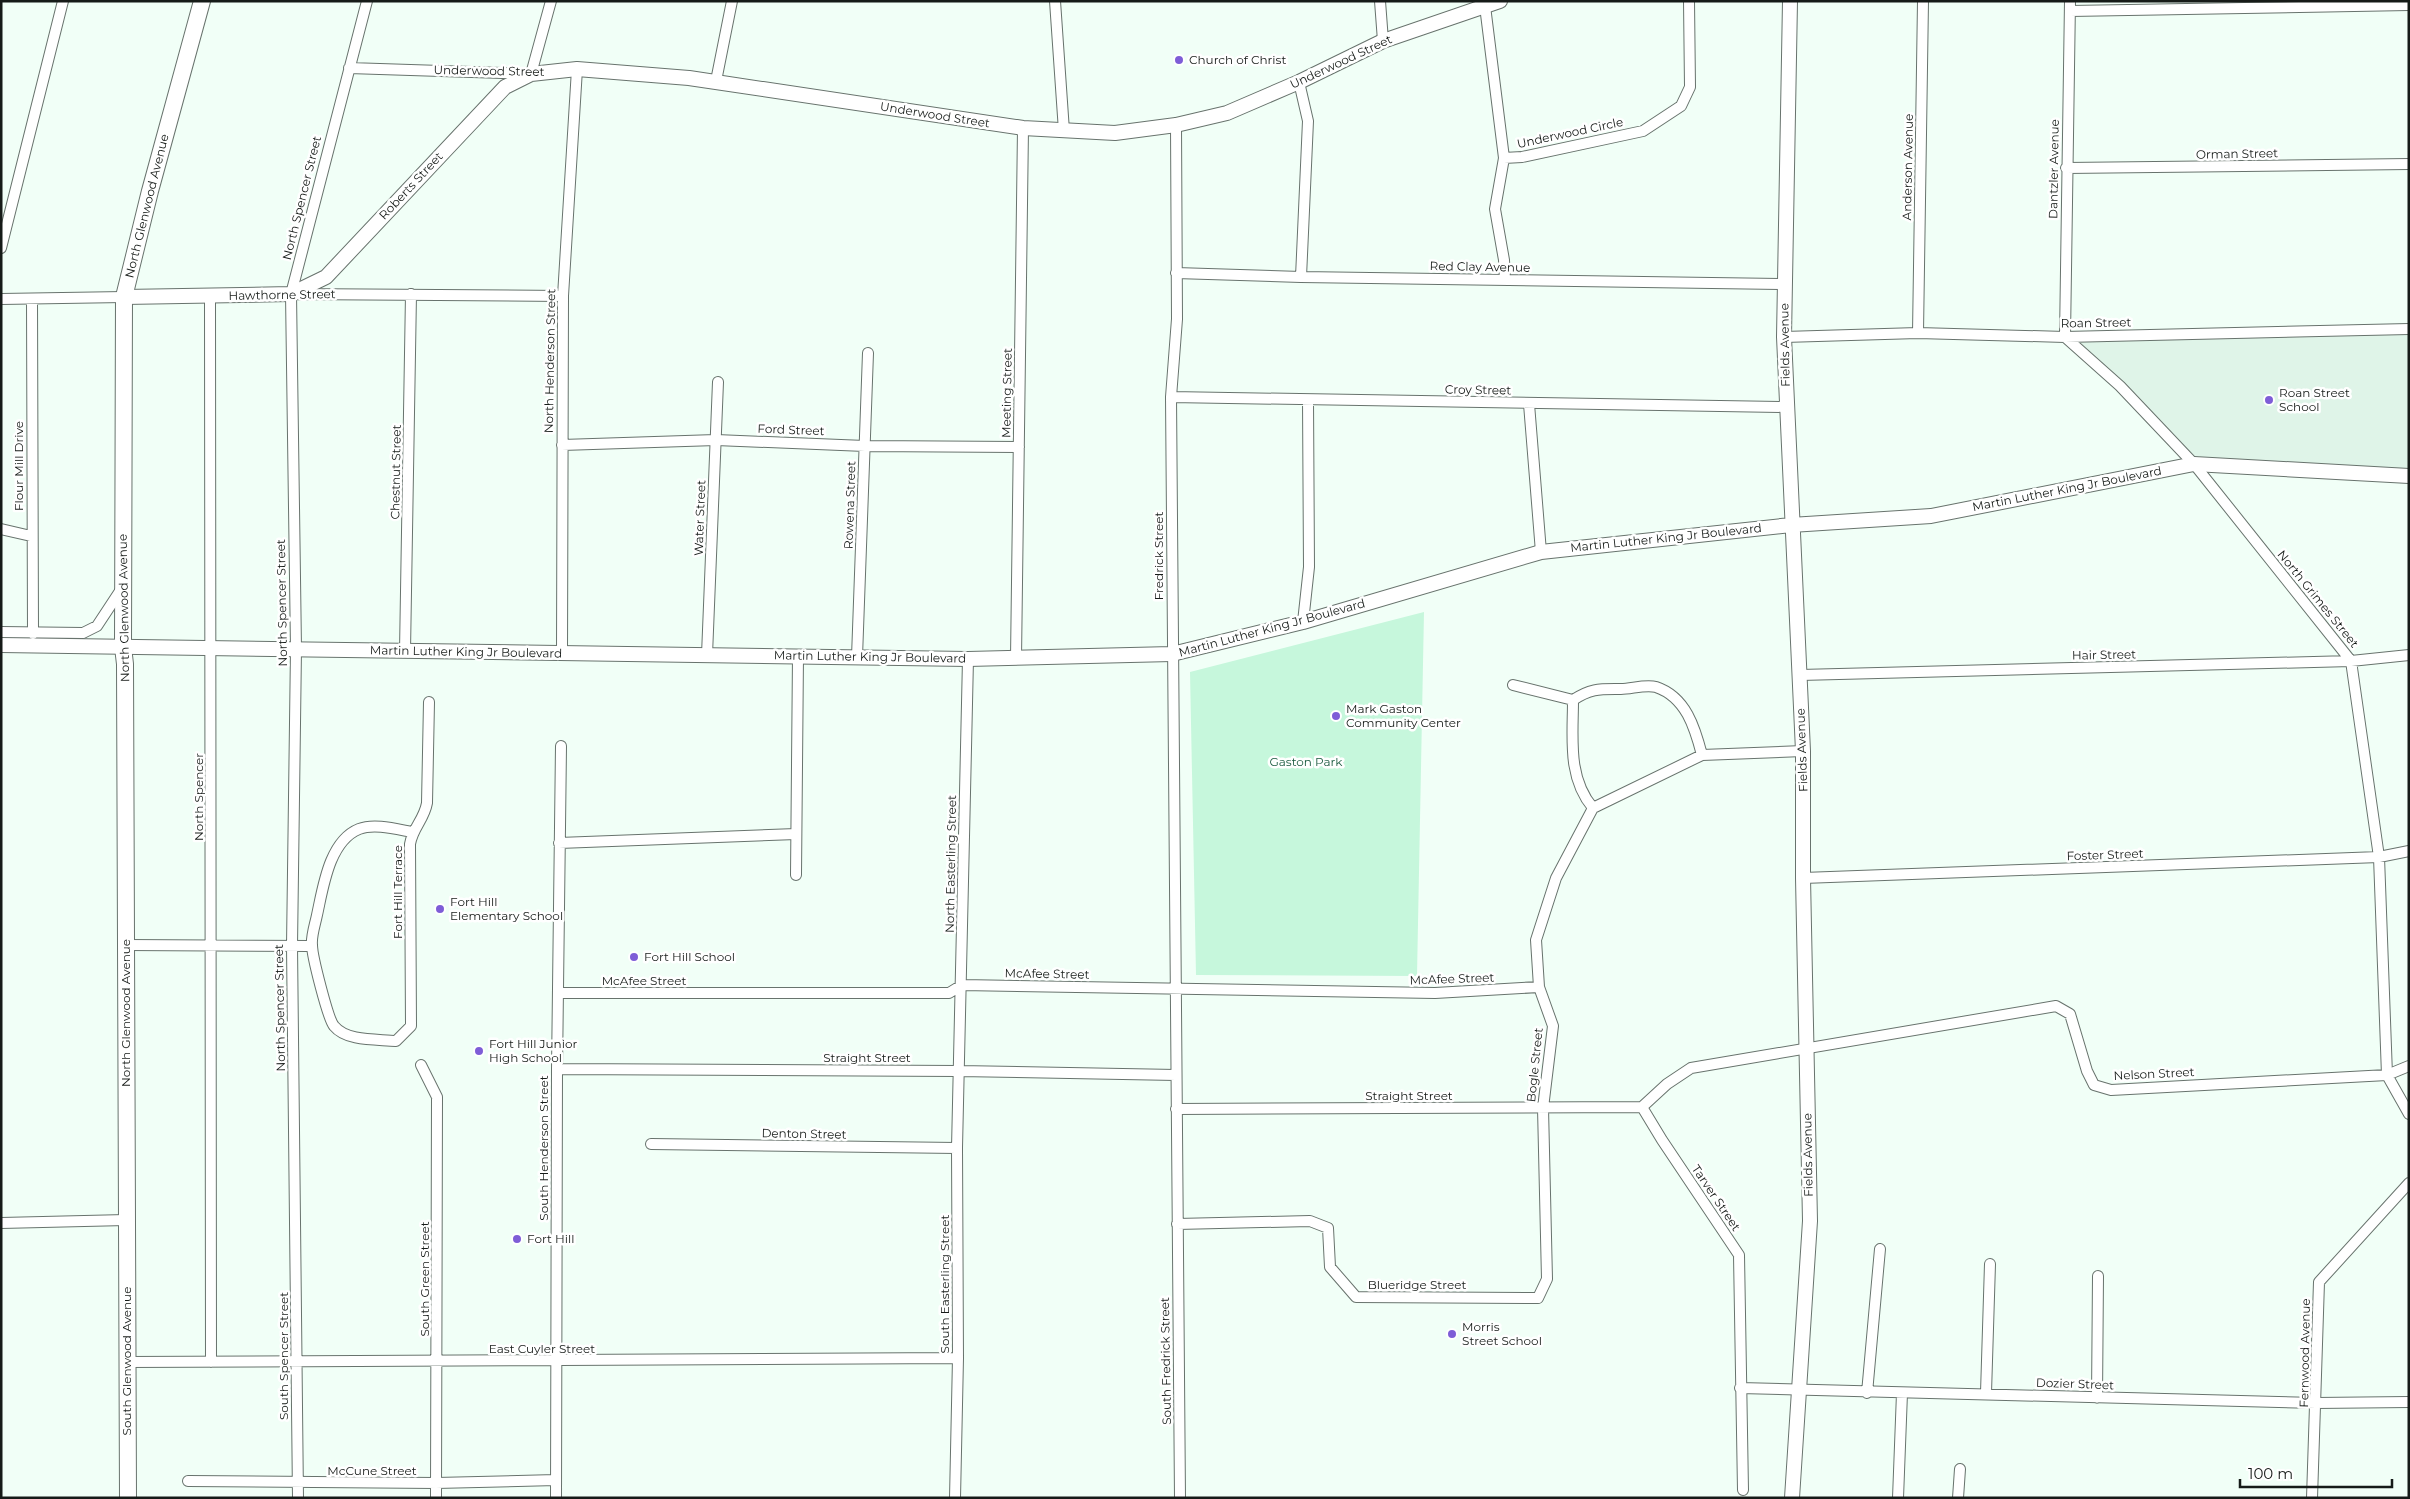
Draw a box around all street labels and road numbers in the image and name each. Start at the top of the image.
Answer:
street label: Underwood Street [1287,31,1394,92]
street label: Underwood Street [433,62,545,79]
street label: Underwood Street [879,98,991,131]
street label: Anderson Avenue [1899,113,1916,221]
street label: Underwood Circle [1515,114,1624,151]
street label: Dantzler Avenue [2045,119,2062,219]
street label: North Glenwood Avenue [121,132,172,280]
street label: North Spencer Street [279,134,324,262]
street label: Orman Street [2196,145,2278,162]
street label: Roberts Street [376,149,446,222]
street label: Red Clay Avenue [1430,258,1530,275]
street label: Hawthorne Street [228,286,336,303]
street label: North Henderson Street [541,288,558,433]
street label: Fields Avenue [1776,303,1793,387]
street label: Roan Street [2060,314,2132,331]
street label: Meeting Street [998,348,1015,438]
street label: Croy Street [1445,381,1511,398]
street label: Flour Mill Drive [11,421,26,511]
street label: Ford Street [757,421,825,438]
street label: Chestnut Street [387,424,404,520]
street label: Rowena Street [840,461,859,549]
street label: Martin Luther King Jr Boulevard [1971,463,2163,514]
street label: Water Street [691,480,708,556]
street label: Fredrick Street [1151,512,1166,600]
street label: Martin Luther King Jr Boulevard [1569,520,1762,555]
street label: North Glenwood Avenue [115,534,132,682]
street label: North Spencer Street [273,539,290,667]
street label: North Grimes Street [2275,547,2362,650]
street label: Martin Luther King Jr Boulevard [1177,595,1367,660]
street label: Martin Luther King Jr Boulevard [370,642,562,661]
street label: Hair Street [2072,646,2136,663]
street label: Martin Luther King Jr Boulevard [774,647,966,666]
street label: Fields Avenue [1793,708,1810,792]
street label: North Spencer [191,753,206,841]
street label: North Easterling Street [942,795,959,933]
street label: Fort Hill Terrace [390,845,405,939]
street label: Foster Street [2066,846,2144,863]
street label: North Glenwood Avenue [118,939,133,1087]
street label: North Spencer Street [271,944,288,1072]
street label: McAfee Street [1005,965,1090,982]
street label: McAfee Street [1409,970,1495,987]
street label: McAfee Street [602,973,686,988]
street label: Bogle Street [1523,1027,1546,1103]
street label: Straight Street [823,1050,911,1065]
street label: Nelson Street [2113,1064,2195,1083]
street label: South Henderson Street [536,1075,551,1221]
street label: Straight Street [1365,1088,1453,1103]
street label: Fields Avenue [1799,1113,1816,1197]
street label: Denton Street [761,1125,847,1142]
street label: Tarver Street [1689,1162,1744,1234]
street label: South Easterling Street [937,1214,952,1353]
street label: South Green Street [417,1221,432,1337]
street label: Blueridge Street [1368,1277,1466,1292]
street label: South Glenwood Avenue [119,1287,134,1435]
street label: South Spencer Street [276,1292,291,1420]
street label: South Fredrick Street [1157,1297,1174,1425]
street label: Fernwood Avenue [2296,1298,2313,1408]
street label: East Cuyler Street [489,1341,595,1356]
street label: Dozier Street [2036,1375,2114,1392]
street label: McCune Street [327,1463,417,1478]

